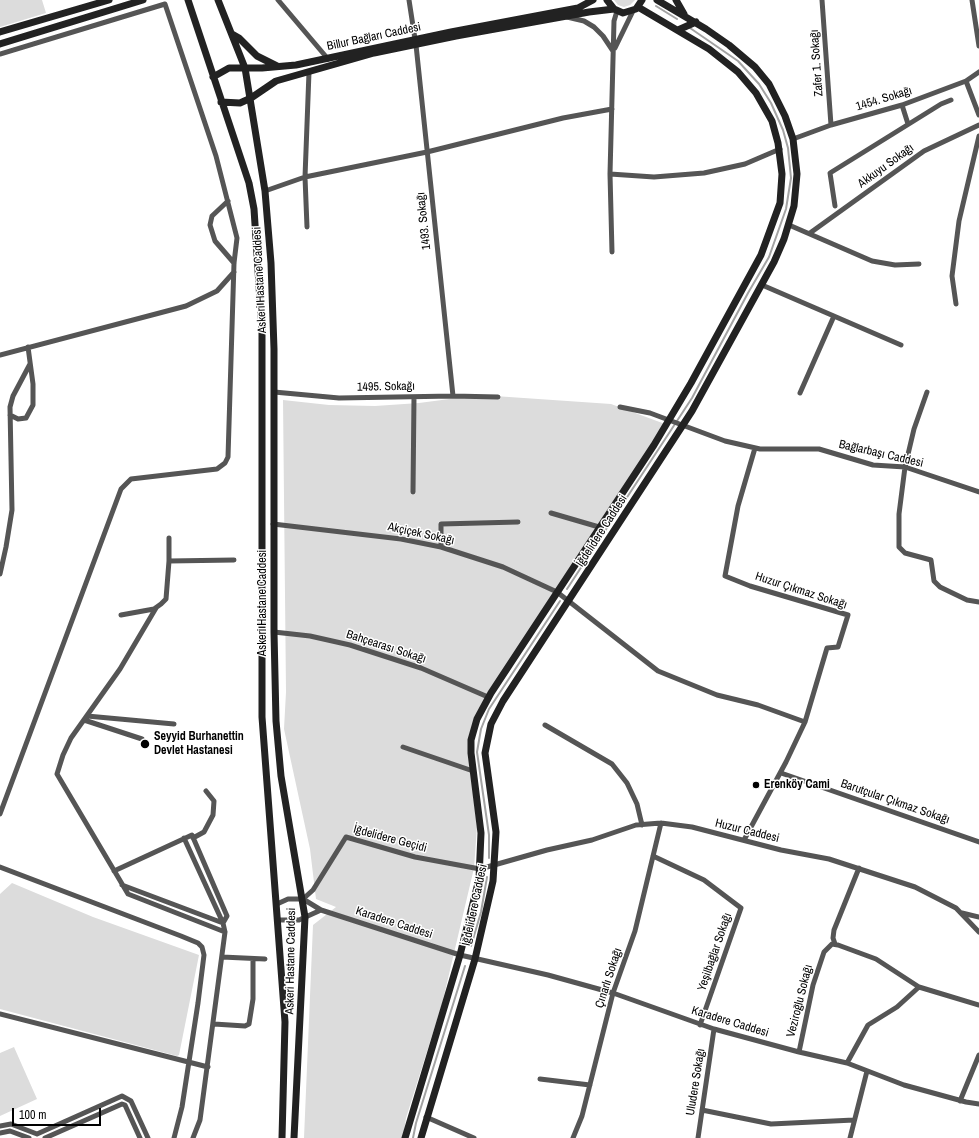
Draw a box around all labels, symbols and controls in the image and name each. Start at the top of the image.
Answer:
street label: Billur Bağları Caddesi [326,20,422,54]
street label: Zafer 1. Sokağı [807,29,827,97]
street label: 1454. Sokağı [854,84,914,114]
street label: Akkuyu Sokağı [855,141,917,191]
street label: 1493. Sokağı [414,191,434,251]
street label: Askeri Hastane Caddesi [250,226,270,334]
street label: 1495. Sokağı [357,379,415,395]
street label: Bağlarbaşı Caddesi [837,437,925,471]
street label: İğdelidere Caddesi [573,492,631,570]
street label: Akçiçek Sokağı [386,520,456,548]
street label: Askeri Hastane Caddesi [256,550,270,656]
street label: Huzur Çıkmaz Sokağı [753,569,849,613]
street label: Bahçearası Sokağı [344,627,428,667]
place label: Seyyid Burhanettin Devlet Hastanesi [154,730,244,758]
marker: Seyyid Burhanettin Devlet Hastanesi [139,738,151,750]
street label: Barutçular Çıkmaz Sokağı [839,777,951,827]
place label: Erenköy Cami [764,778,830,792]
marker: Erenköy Cami [751,780,761,790]
street label: Huzur Caddesi [713,816,781,846]
street label: İğdelidere Geçidi [352,822,428,856]
street label: İğdelidere Caddesi [459,863,491,947]
street label: Karadere Caddesi [354,904,434,942]
street label: Askeri Hastane Caddesi [283,908,299,1014]
street label: Yeşilbağlar Sokağı [695,911,735,993]
street label: Çınarlı Sokağı [593,946,625,1010]
street label: Veziroğlu Sokağı [784,963,816,1039]
street label: Karadere Caddesi [690,1003,770,1041]
street label: Uludere Sokağı [684,1047,708,1117]
scale bar [14,1100,103,1126]
text: 100 m [19,1107,46,1123]

